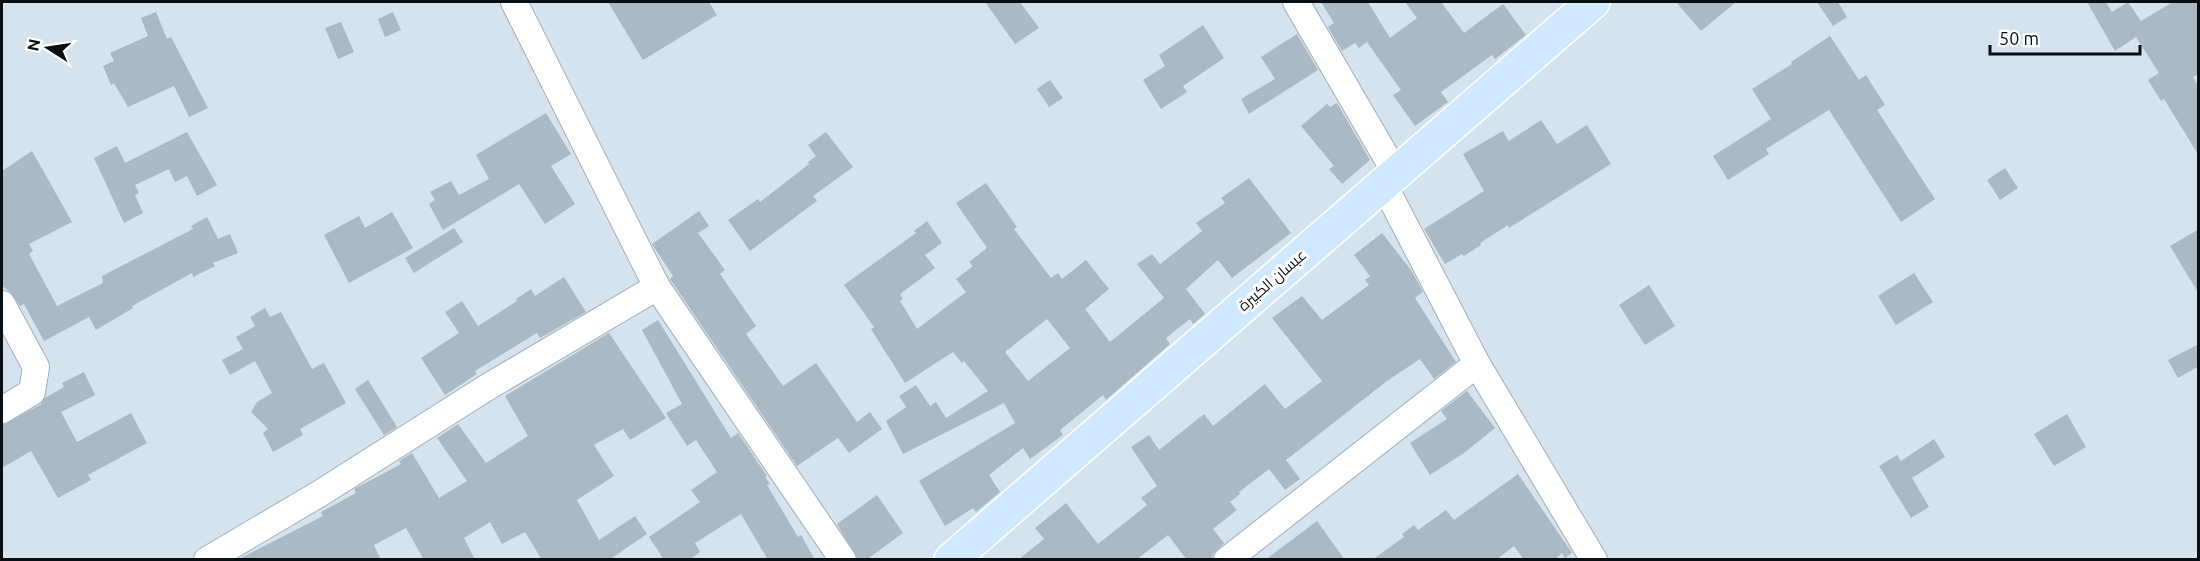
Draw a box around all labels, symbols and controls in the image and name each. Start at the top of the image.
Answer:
north arrow [18,18,78,78]
scale bar [1990,18,2140,56]
text: 50 m [1999,28,2039,48]
text: N [23,37,43,53]
street label: عبسان الكبيرة [1235,246,1311,316]

